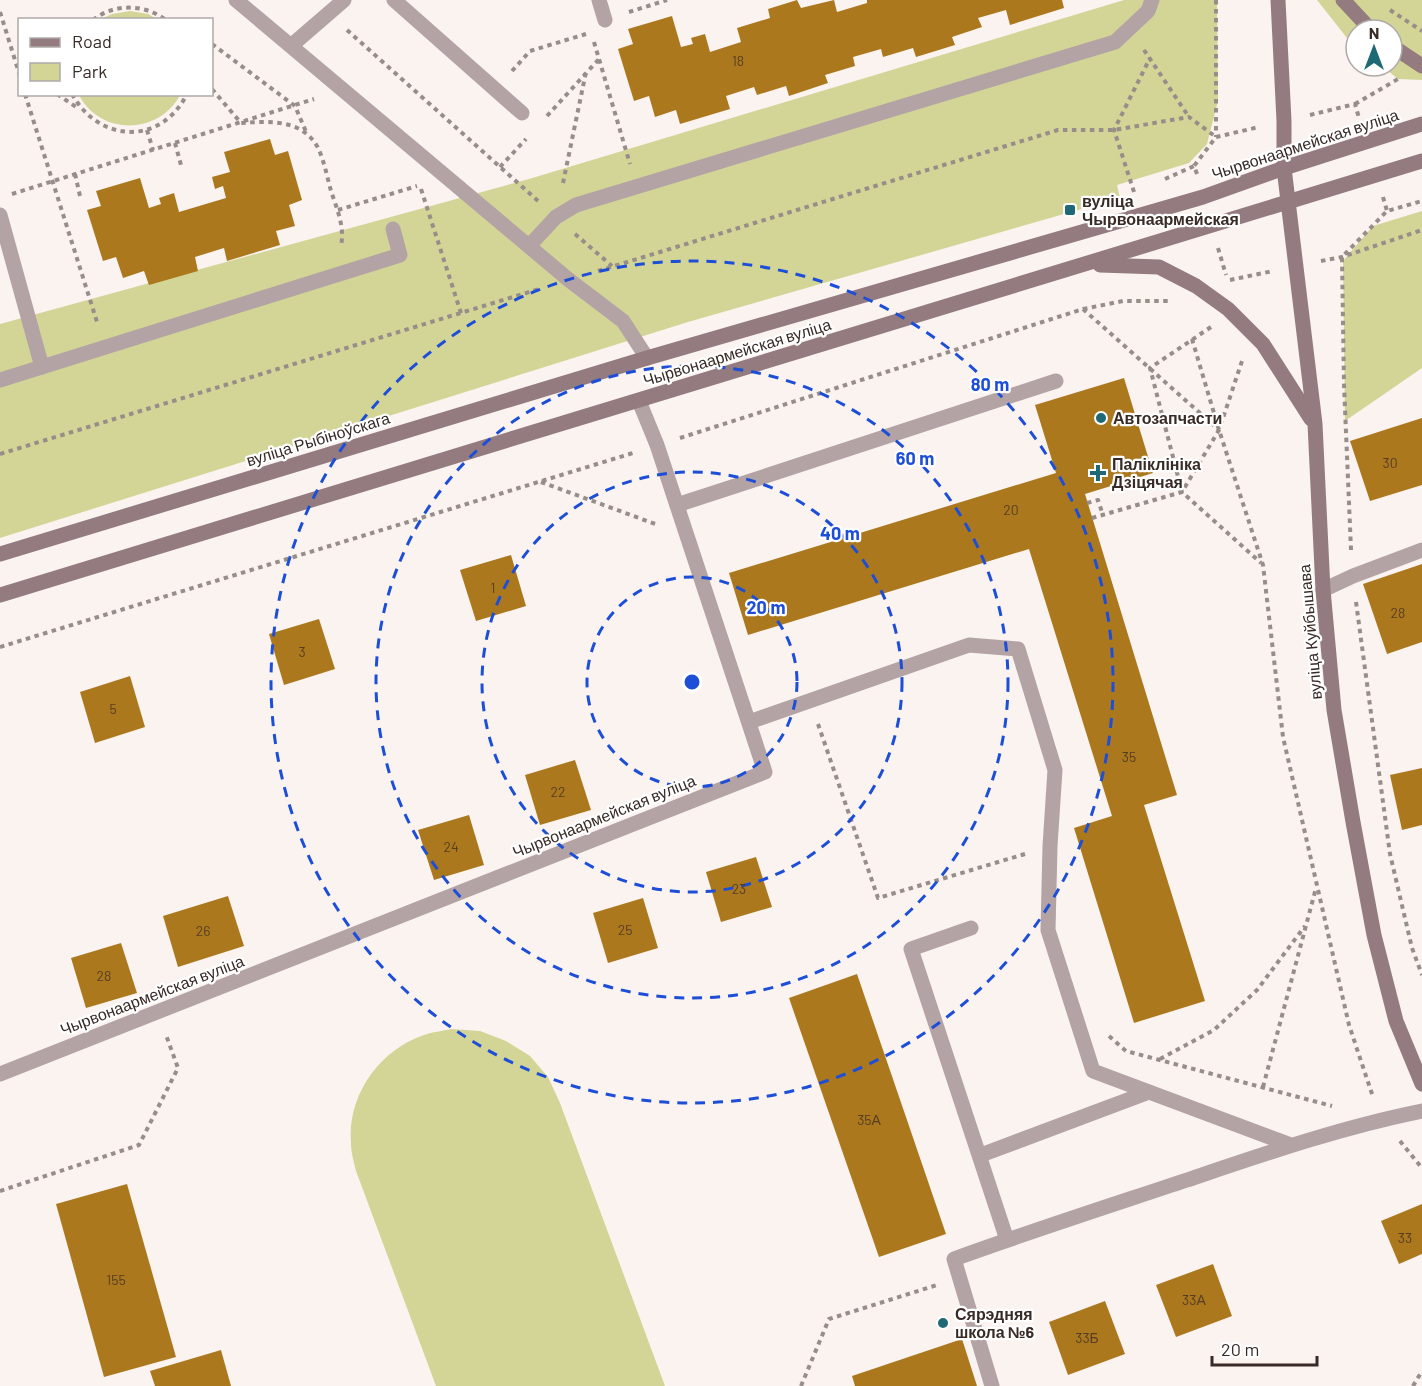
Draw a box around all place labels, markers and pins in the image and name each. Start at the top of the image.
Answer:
place label: вуліца Чырвонаармейская [1082,191,1239,228]
marker: вуліца Чырвонаармейская [1063,203,1077,217]
place label: Автозапчасти [1113,408,1222,427]
marker: Автозапчасти [1094,411,1108,425]
place label: Паліклініка Дзіцячая [1112,454,1201,491]
marker: Паліклініка Дзіцячая [1089,464,1107,482]
centre of rings [682,672,702,692]
place label: Сярэдняя школа №6 [955,1304,1035,1341]
marker: Сярэдняя школа №6 [936,1316,950,1330]

